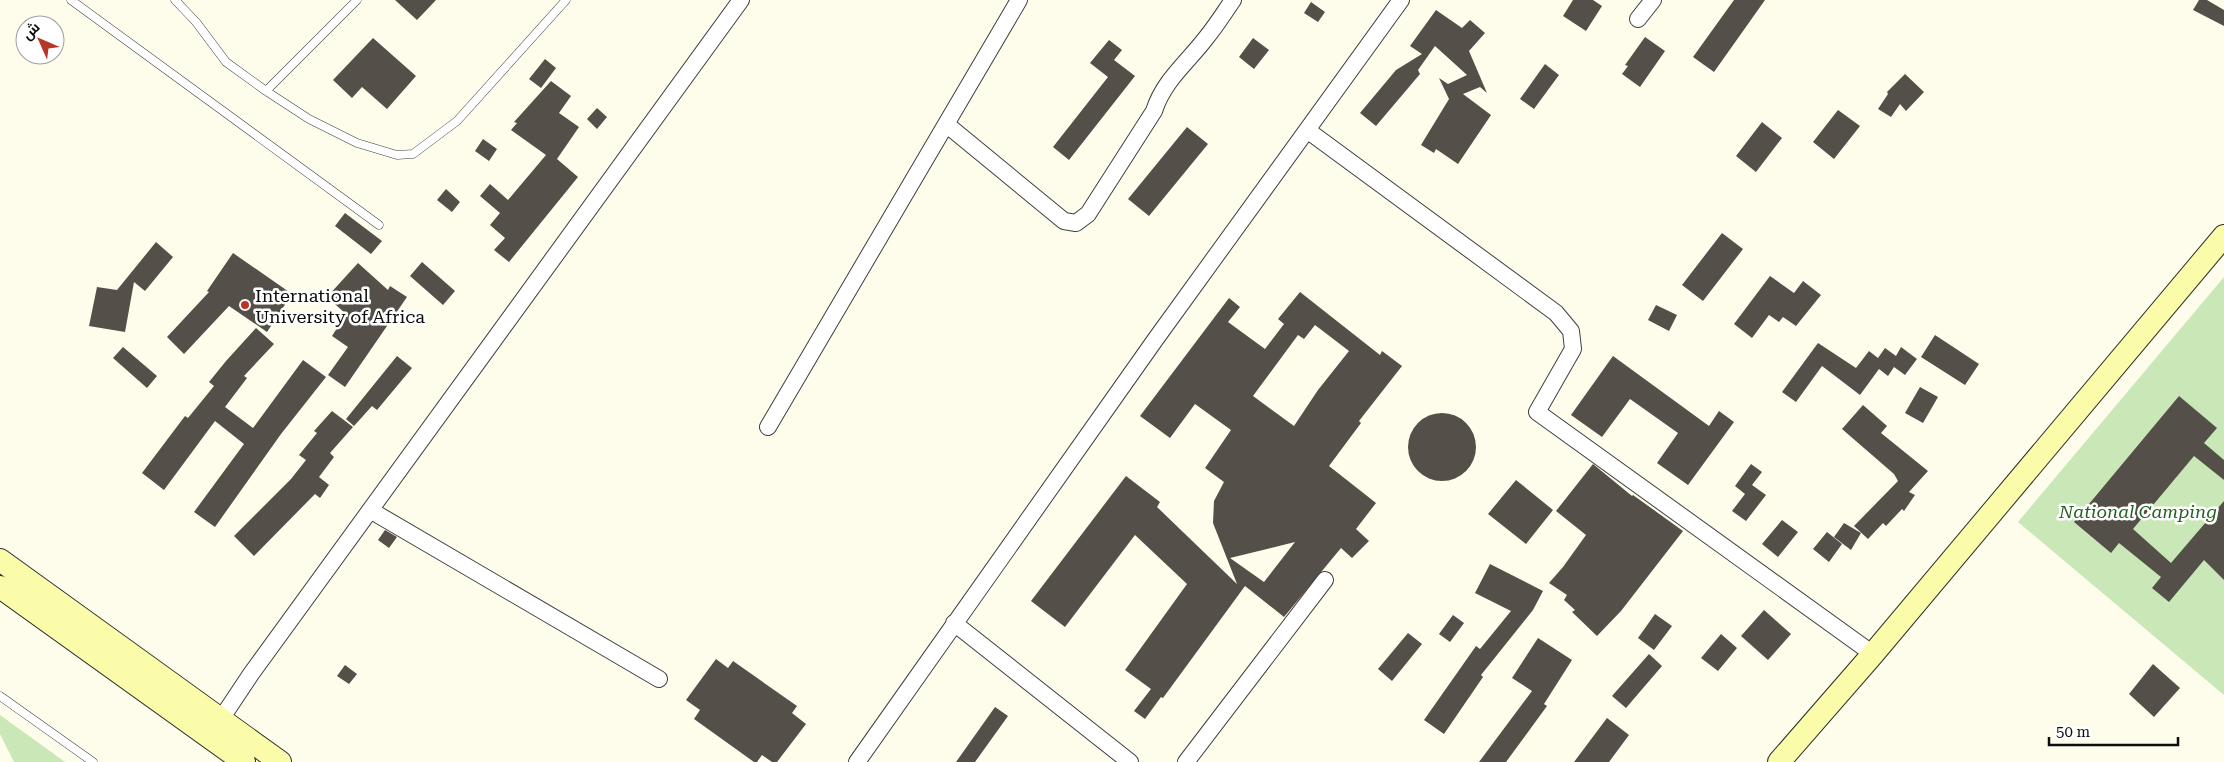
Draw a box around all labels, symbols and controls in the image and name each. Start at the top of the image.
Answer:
north arrow [15,15,65,65]
text: ش [19,19,44,44]
place label: International University of Africa [255,285,425,327]
marker: International University of Africa [239,299,251,311]
park label: National Camping [2058,501,2217,522]
scale bar [2049,714,2178,746]
text: 50 m [2056,723,2091,741]

